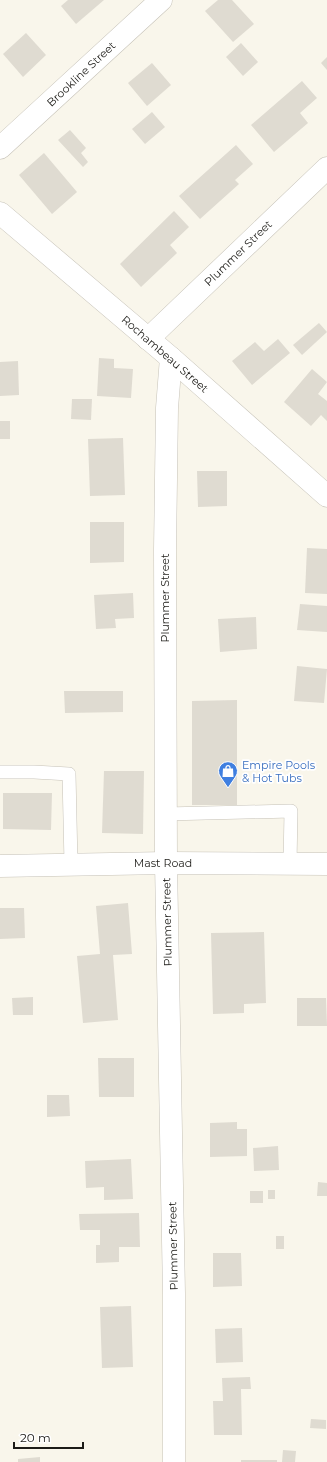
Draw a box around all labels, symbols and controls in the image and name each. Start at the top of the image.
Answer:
street label: Brookline Street [44,38,119,109]
street label: Plummer Street [201,217,275,289]
street label: Rochambeau Street [119,312,212,396]
street label: Plummer Street [158,553,172,642]
place label: Empire Pools & Hot Tubs [242,758,316,785]
shop icon: Empire Pools & Hot Tubs [217,760,239,788]
street label: Mast Road [134,856,192,870]
street label: Plummer Street [159,877,175,967]
street label: Plummer Street [165,1201,181,1291]
scale bar [14,1424,83,1450]
text: 20 m [20,1430,51,1445]

